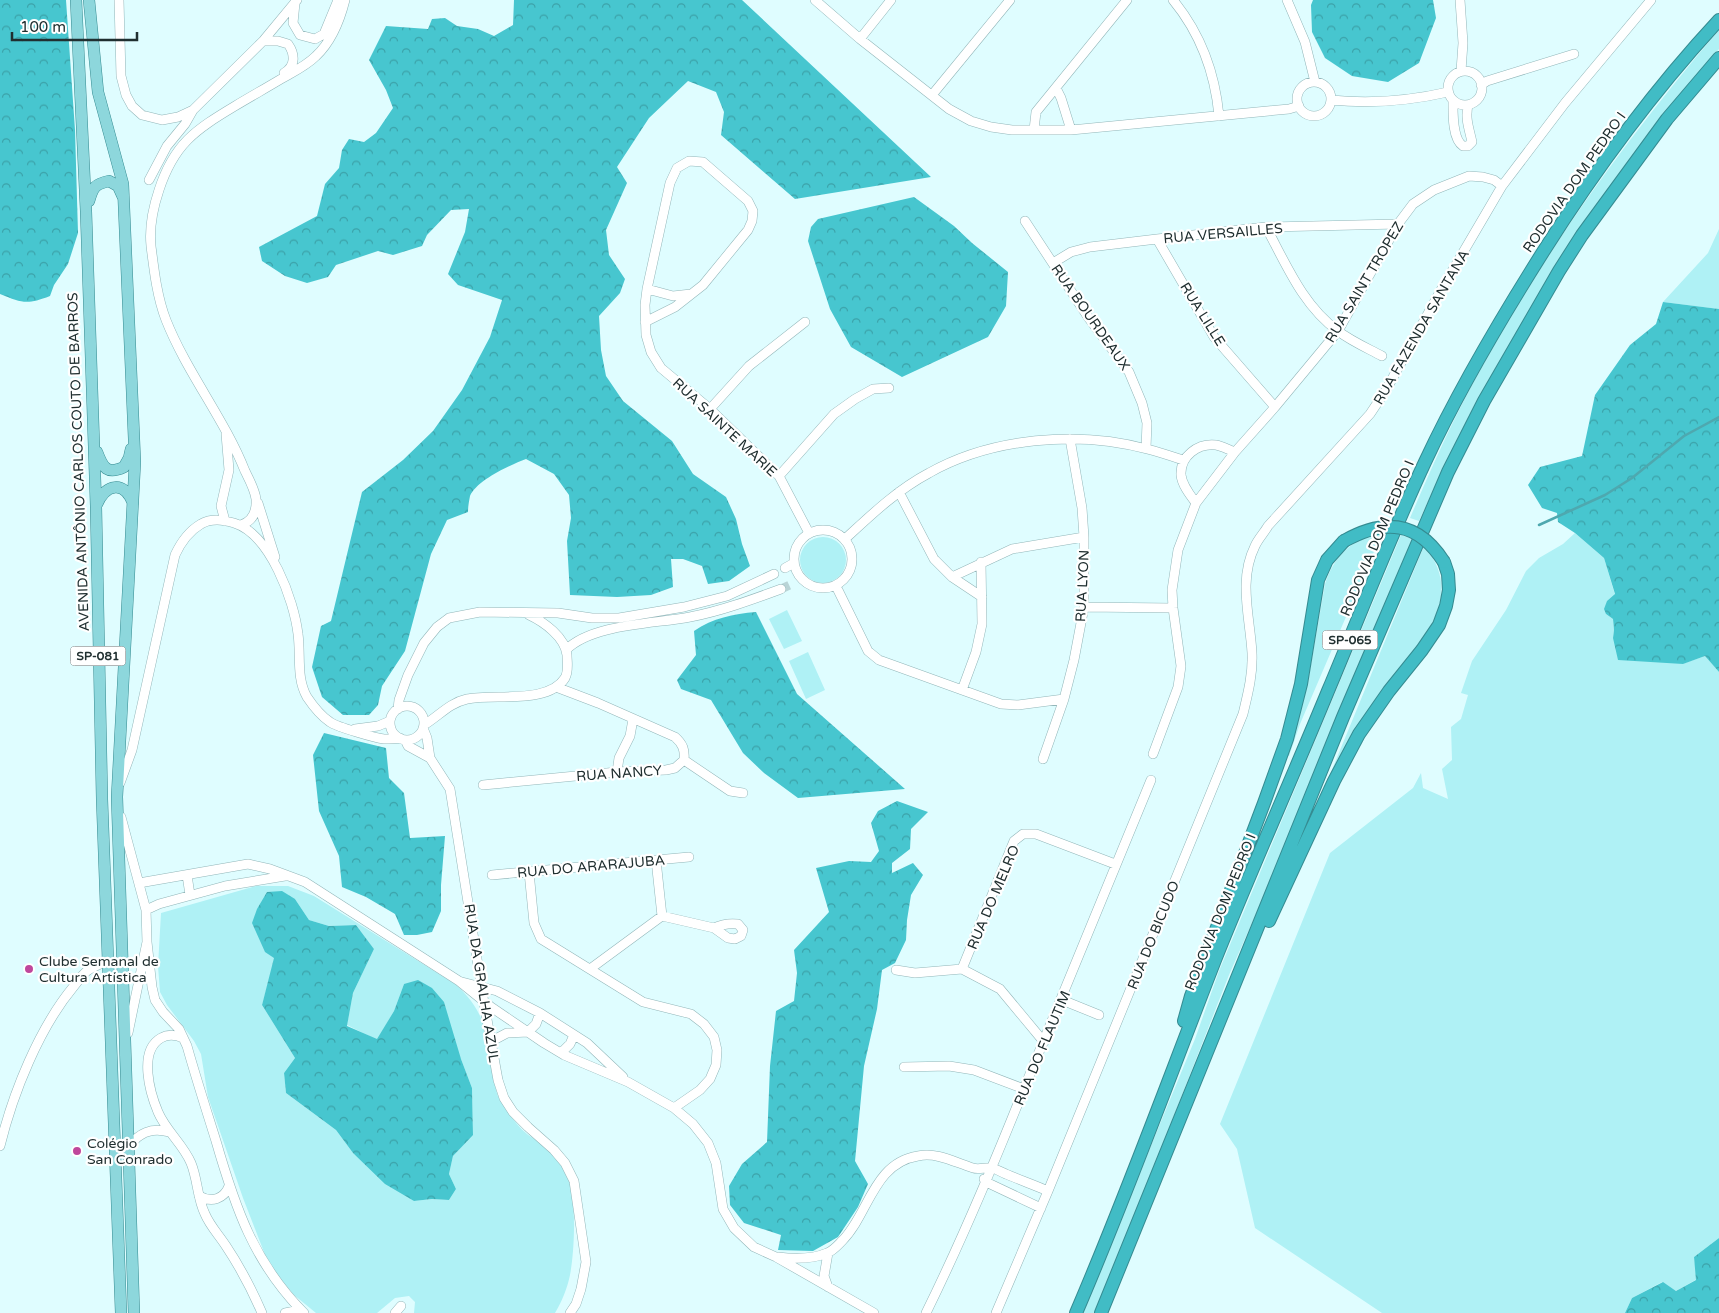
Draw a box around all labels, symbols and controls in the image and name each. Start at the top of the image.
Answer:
scale bar [12,10,138,42]
text: 100 m [20,18,66,36]
street label: RODOVIA DOM PEDRO I [1519,109,1629,256]
street label: RUA SAINT TROPEZ [1322,219,1407,346]
street label: RUA VERSAILLES [1163,220,1284,247]
street label: RUA FAZENDA SANTANA [1370,247,1473,408]
street label: RUA BOURDEAUX [1048,261,1134,374]
street label: RUA LILLE [1176,279,1229,349]
street label: AVENIDA ANTÔNIO CARLOS COUTO DE BARROS [64,292,93,632]
street label: RUA SAINTE MARIE [669,375,780,480]
street label: RODOVIA DOM PEDRO I [1337,458,1418,619]
street label: RUA LYON [1072,549,1093,623]
road number: SP-065 [1322,630,1378,650]
road number: SP-081 [70,646,126,666]
street label: RUA NANCY [576,762,663,785]
street label: RODOVIA DOM PEDRO I [1181,831,1260,993]
street label: RUA DO MELRO [964,842,1023,952]
street label: RUA DO ARARAJUBA [516,852,666,881]
street label: RUA DO BICUDO [1124,878,1183,992]
street label: RUA DA GRALHA AZUL [461,902,502,1064]
place label: Clube Semanal de Cultura Artística [39,953,159,986]
marker: Clube Semanal de Cultura Artística [23,963,35,975]
street label: RUA DO FLAUTIM [1011,988,1074,1108]
place label: Colégio San Conrado [87,1135,173,1168]
marker: Colégio San Conrado [71,1145,83,1157]

